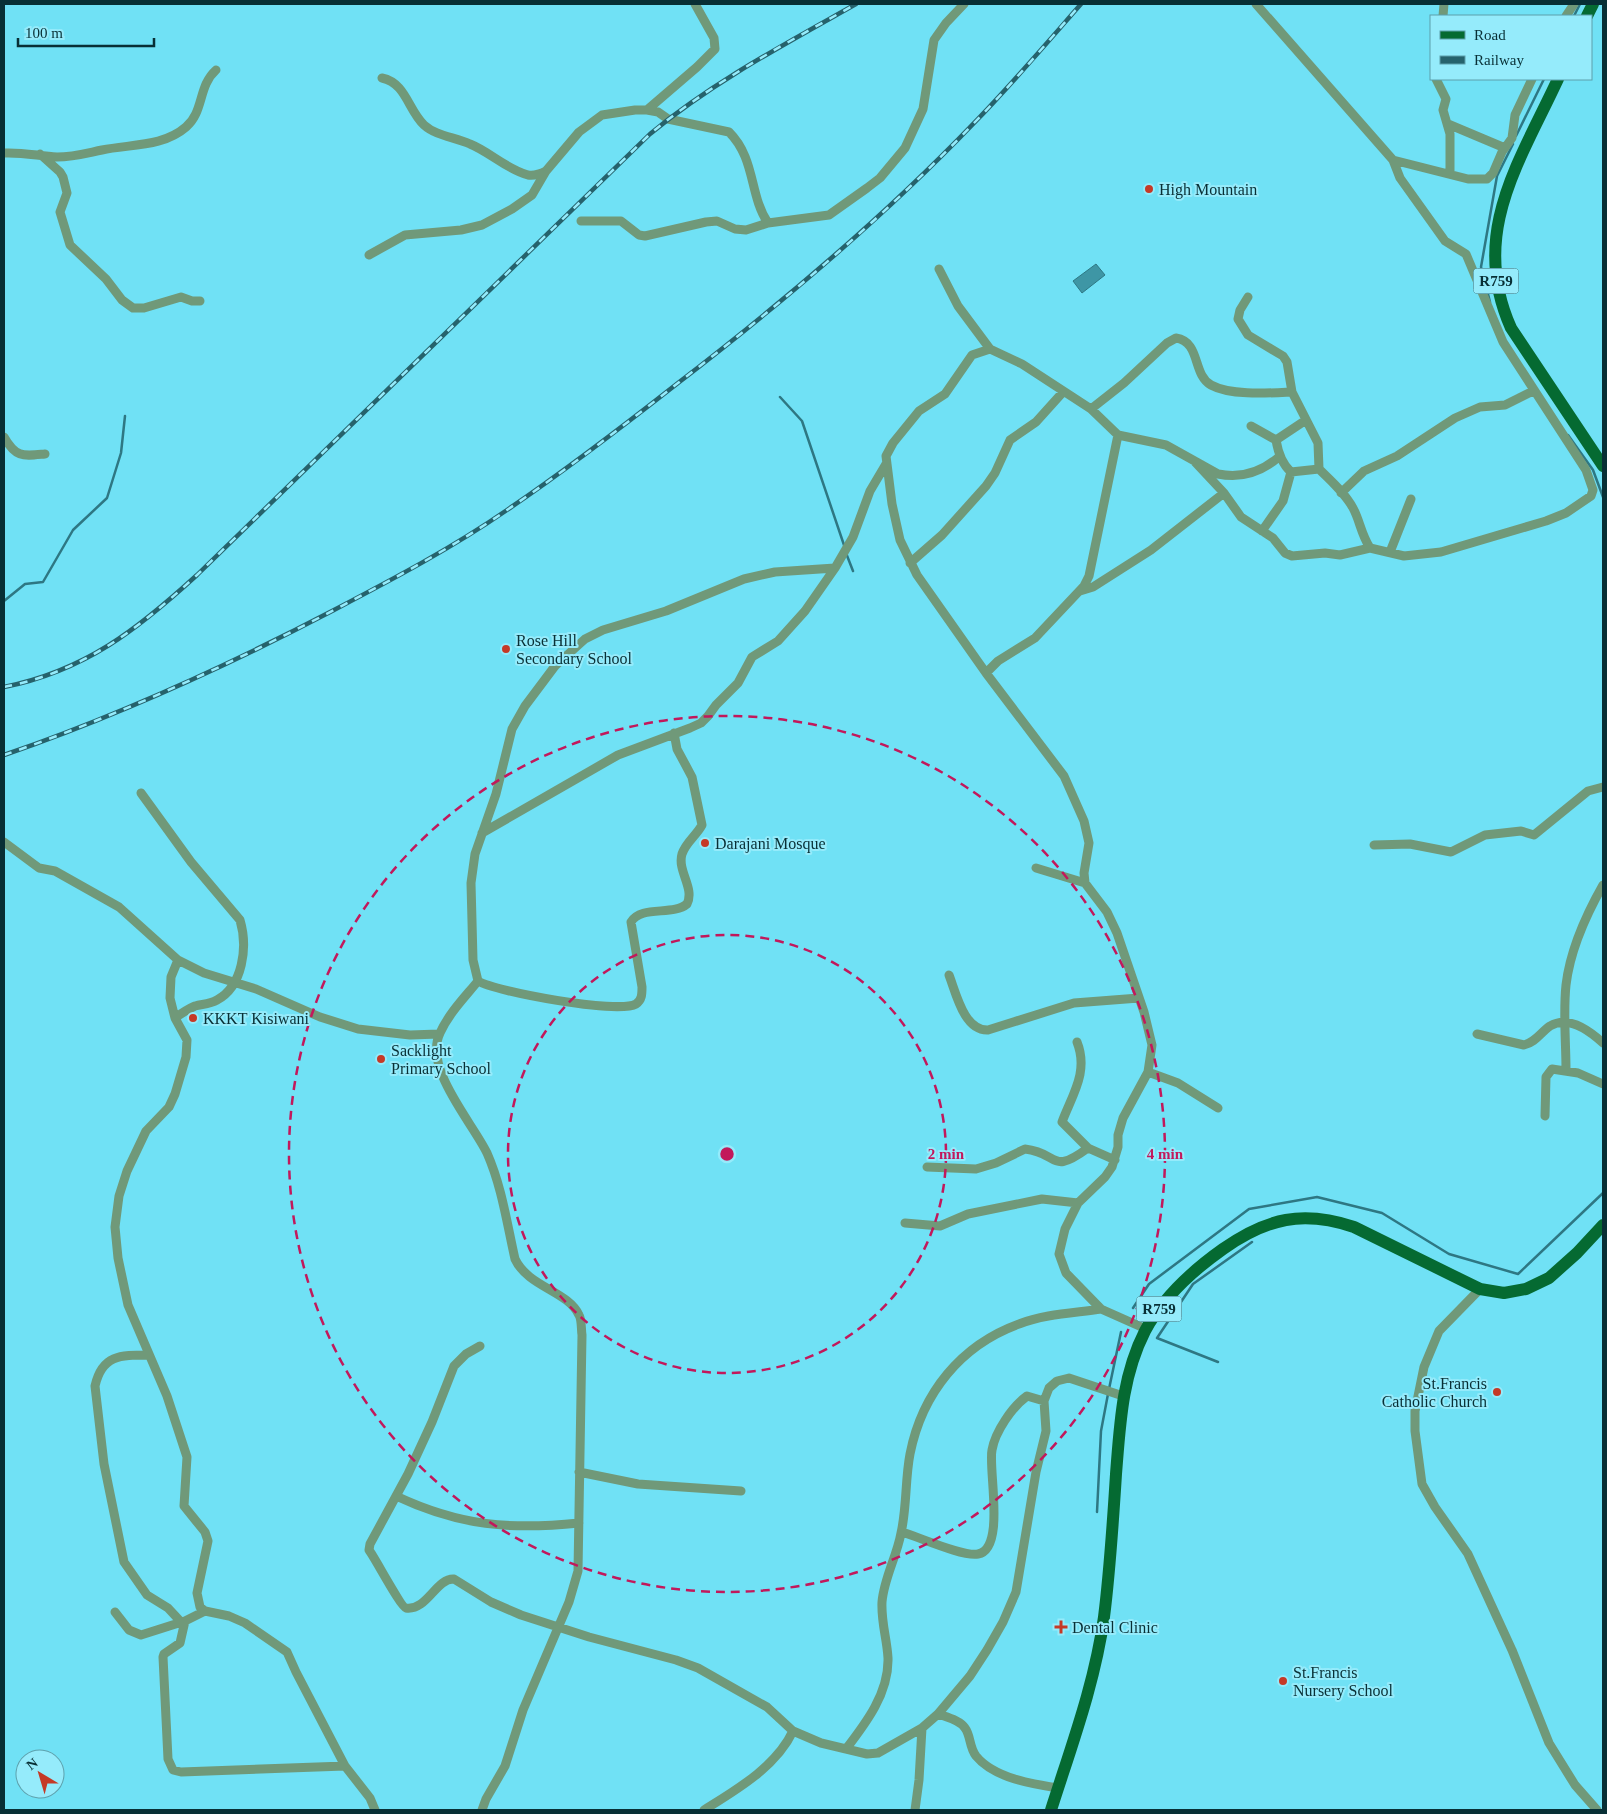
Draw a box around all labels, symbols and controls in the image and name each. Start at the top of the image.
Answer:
scale bar [18,15,154,47]
legend [1430,15,1592,80]
text: 100 m [25,25,63,41]
text: Road [1474,27,1506,43]
text: Railway [1474,52,1524,68]
place label: High Mountain [1159,181,1257,199]
marker: High Mountain [1143,183,1155,195]
road number: R759 [1474,268,1518,294]
place label: Rose Hill Secondary School [516,632,633,668]
marker: Rose Hill Secondary School [500,643,512,655]
place label: Darajani Mosque [715,835,826,853]
marker: Darajani Mosque [699,837,711,849]
place label: KKKT Kisiwani [203,1010,309,1027]
marker: KKKT Kisiwani [187,1012,199,1024]
place label: Sacklight Primary School [391,1042,492,1078]
marker: Sacklight Primary School [375,1053,387,1065]
centre of rings [718,1145,736,1163]
text: 2 min [928,1146,965,1162]
text: 4 min [1147,1146,1184,1162]
road number: R759 [1136,1296,1182,1322]
place label: St.Francis Catholic Church [1382,1375,1487,1410]
marker: St.Francis Catholic Church [1491,1386,1503,1398]
place label: Dental Clinic [1072,1619,1158,1636]
marker: Dental Clinic [1054,1620,1068,1634]
place label: St.Francis Nursery School [1293,1664,1394,1700]
marker: St.Francis Nursery School [1277,1675,1289,1687]
north arrow [15,1749,65,1799]
text: N [24,1755,41,1773]

